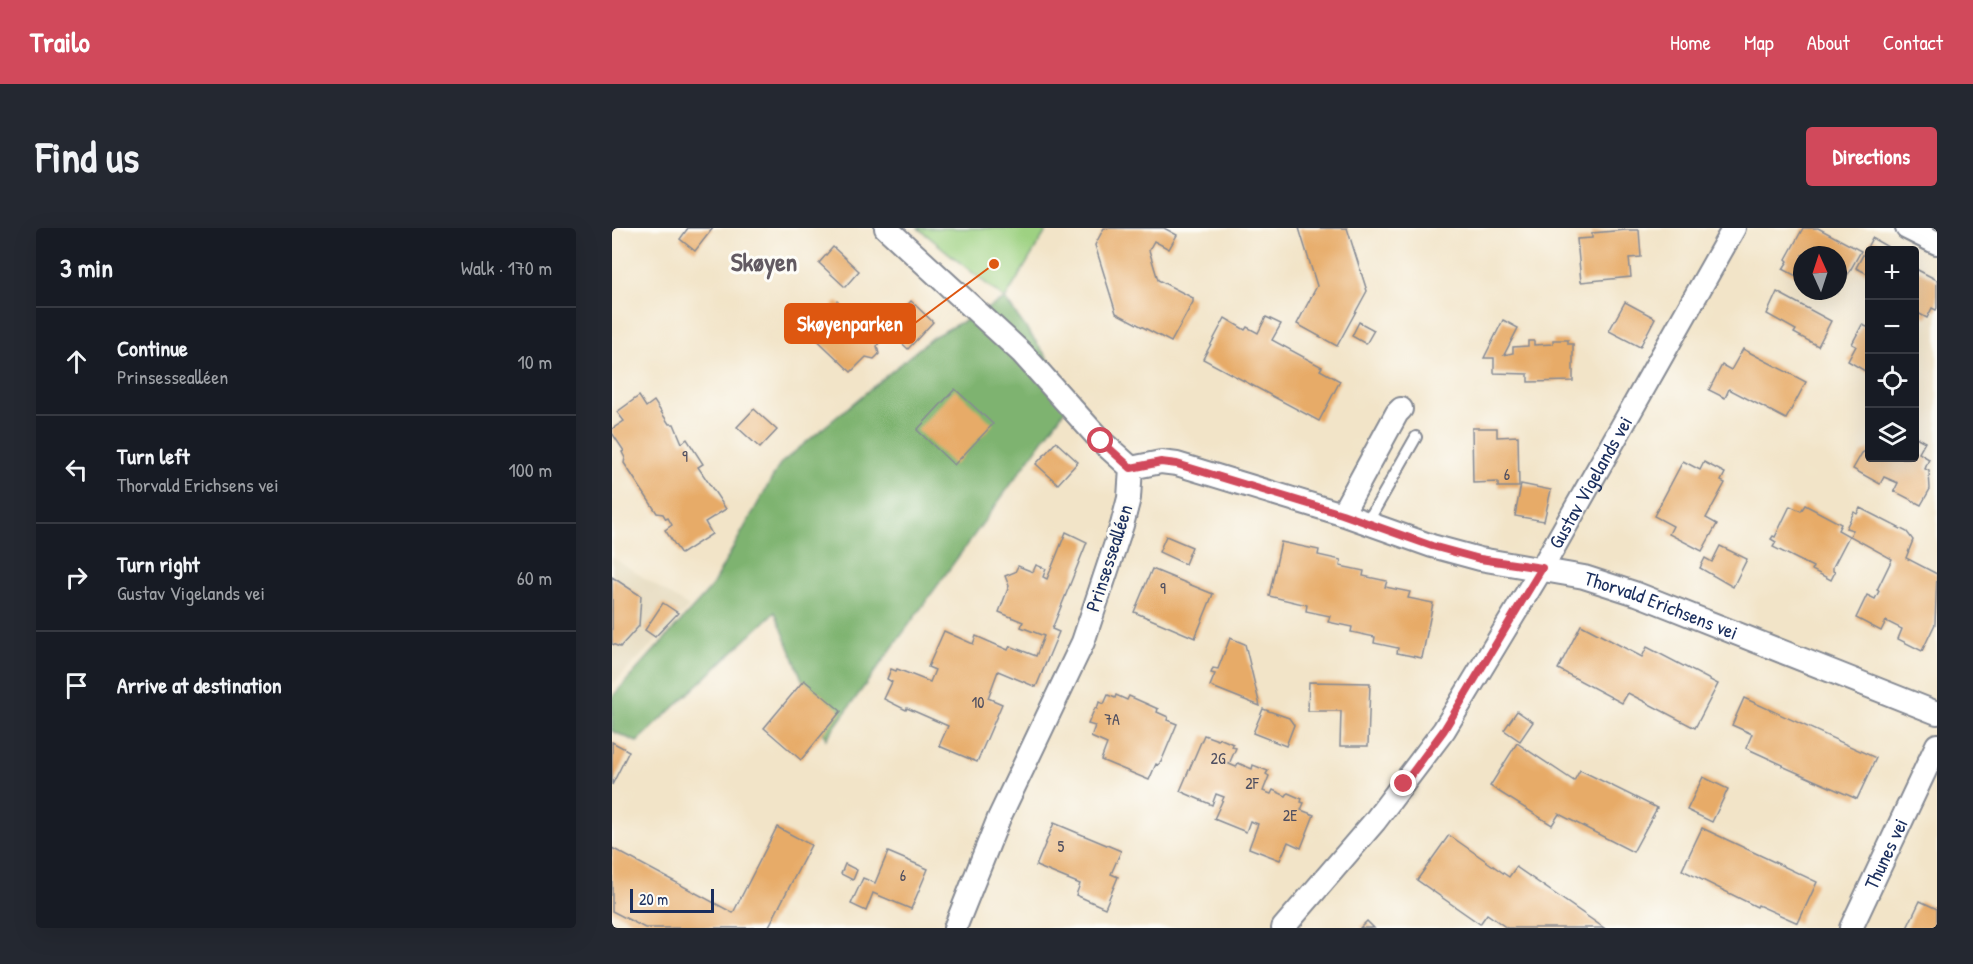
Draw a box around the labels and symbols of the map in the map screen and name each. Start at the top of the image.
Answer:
district label: Skøyen [731,244,797,280]
north arrow [1793,246,1847,300]
callout: Skøyenparken [785,304,915,343]
text: Skøyenparken [797,309,903,339]
street label: Gustav Vigelands vei [1542,411,1638,553]
route start [1087,427,1113,453]
house number: 9 [682,445,688,467]
house number: 6 [1504,463,1510,485]
street label: Prinsessealléen [1078,501,1139,615]
street label: Thorvald Erichsens vei [1581,564,1742,646]
house number: 9 [1160,577,1166,599]
house number: 10 [972,691,984,713]
house number: 7A [1104,708,1120,730]
house number: 2G [1210,747,1226,769]
route end [1390,770,1416,796]
house number: 2F [1245,772,1260,794]
house number: 2E [1283,804,1297,826]
street label: Thunes vei [1857,814,1914,894]
house number: 5 [1058,835,1065,857]
house number: 6 [900,864,906,886]
scale bar [630,886,714,914]

